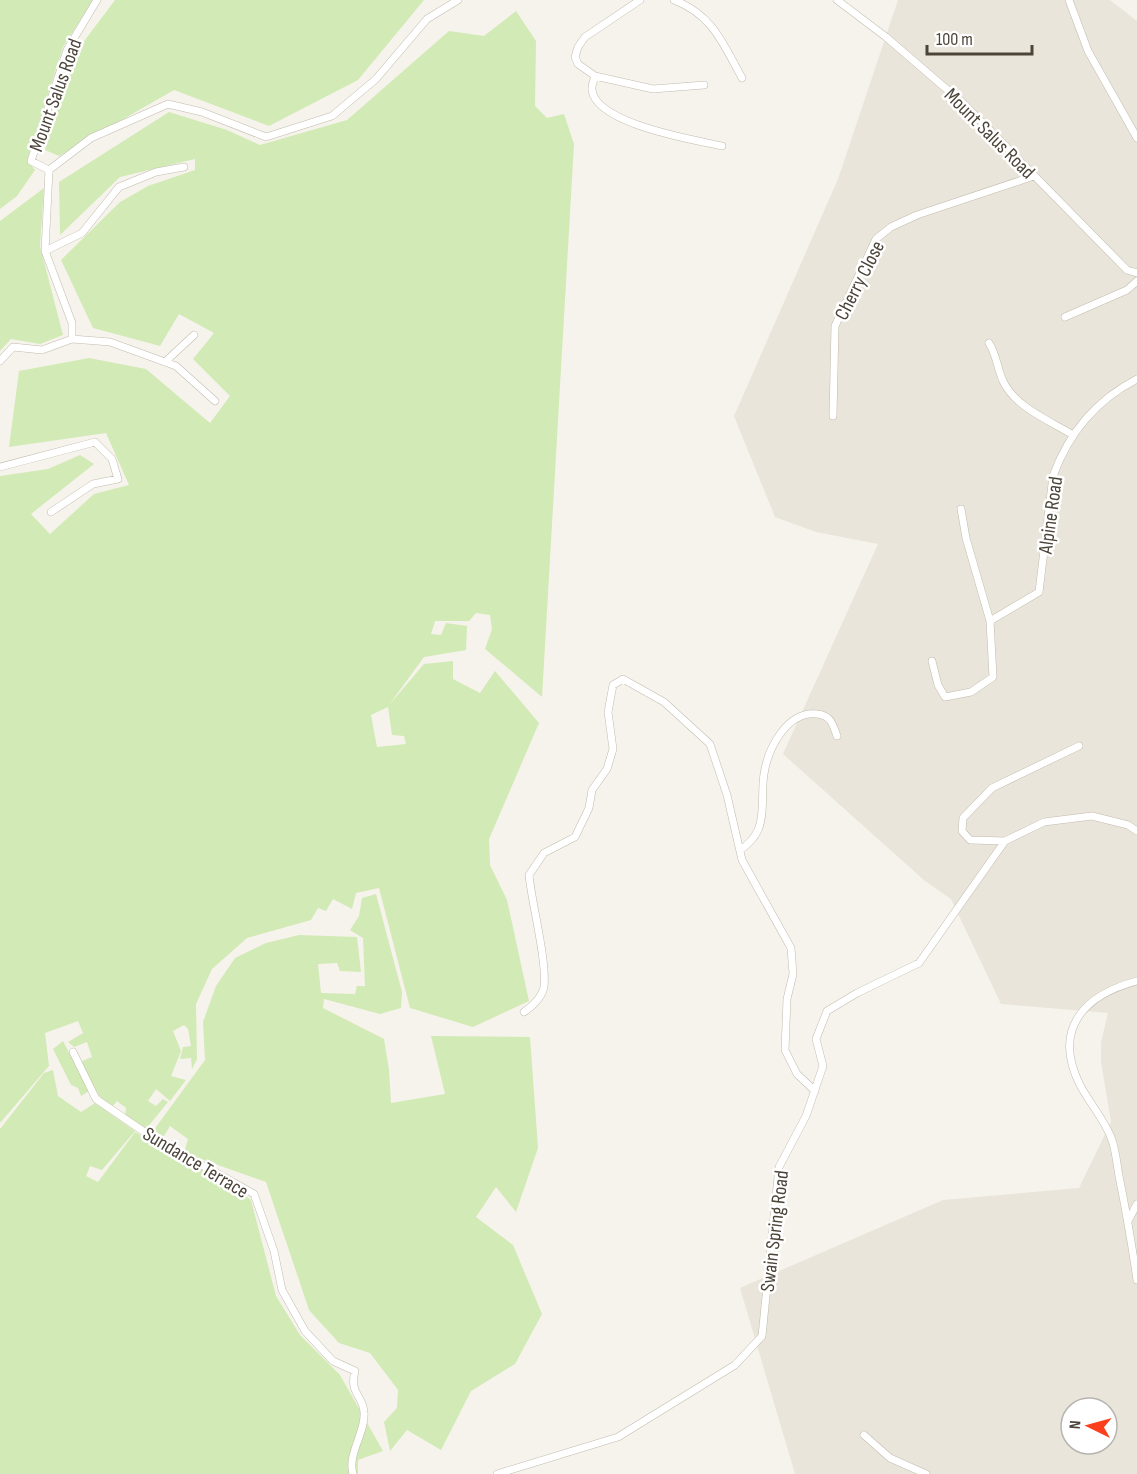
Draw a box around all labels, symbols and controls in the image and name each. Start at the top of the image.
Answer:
scale bar [927,18,1032,56]
text: 100 m [936,29,973,50]
street label: Mount Salus Road [24,36,87,155]
street label: Mount Salus Road [939,83,1040,184]
street label: Cherry Close [830,237,890,324]
street label: Alpine Road [1034,475,1068,556]
street label: Sundance Terrace [138,1122,253,1204]
street label: Swain Spring Road [756,1169,794,1293]
north arrow [1059,1396,1119,1456]
text: N [1066,1420,1085,1430]

